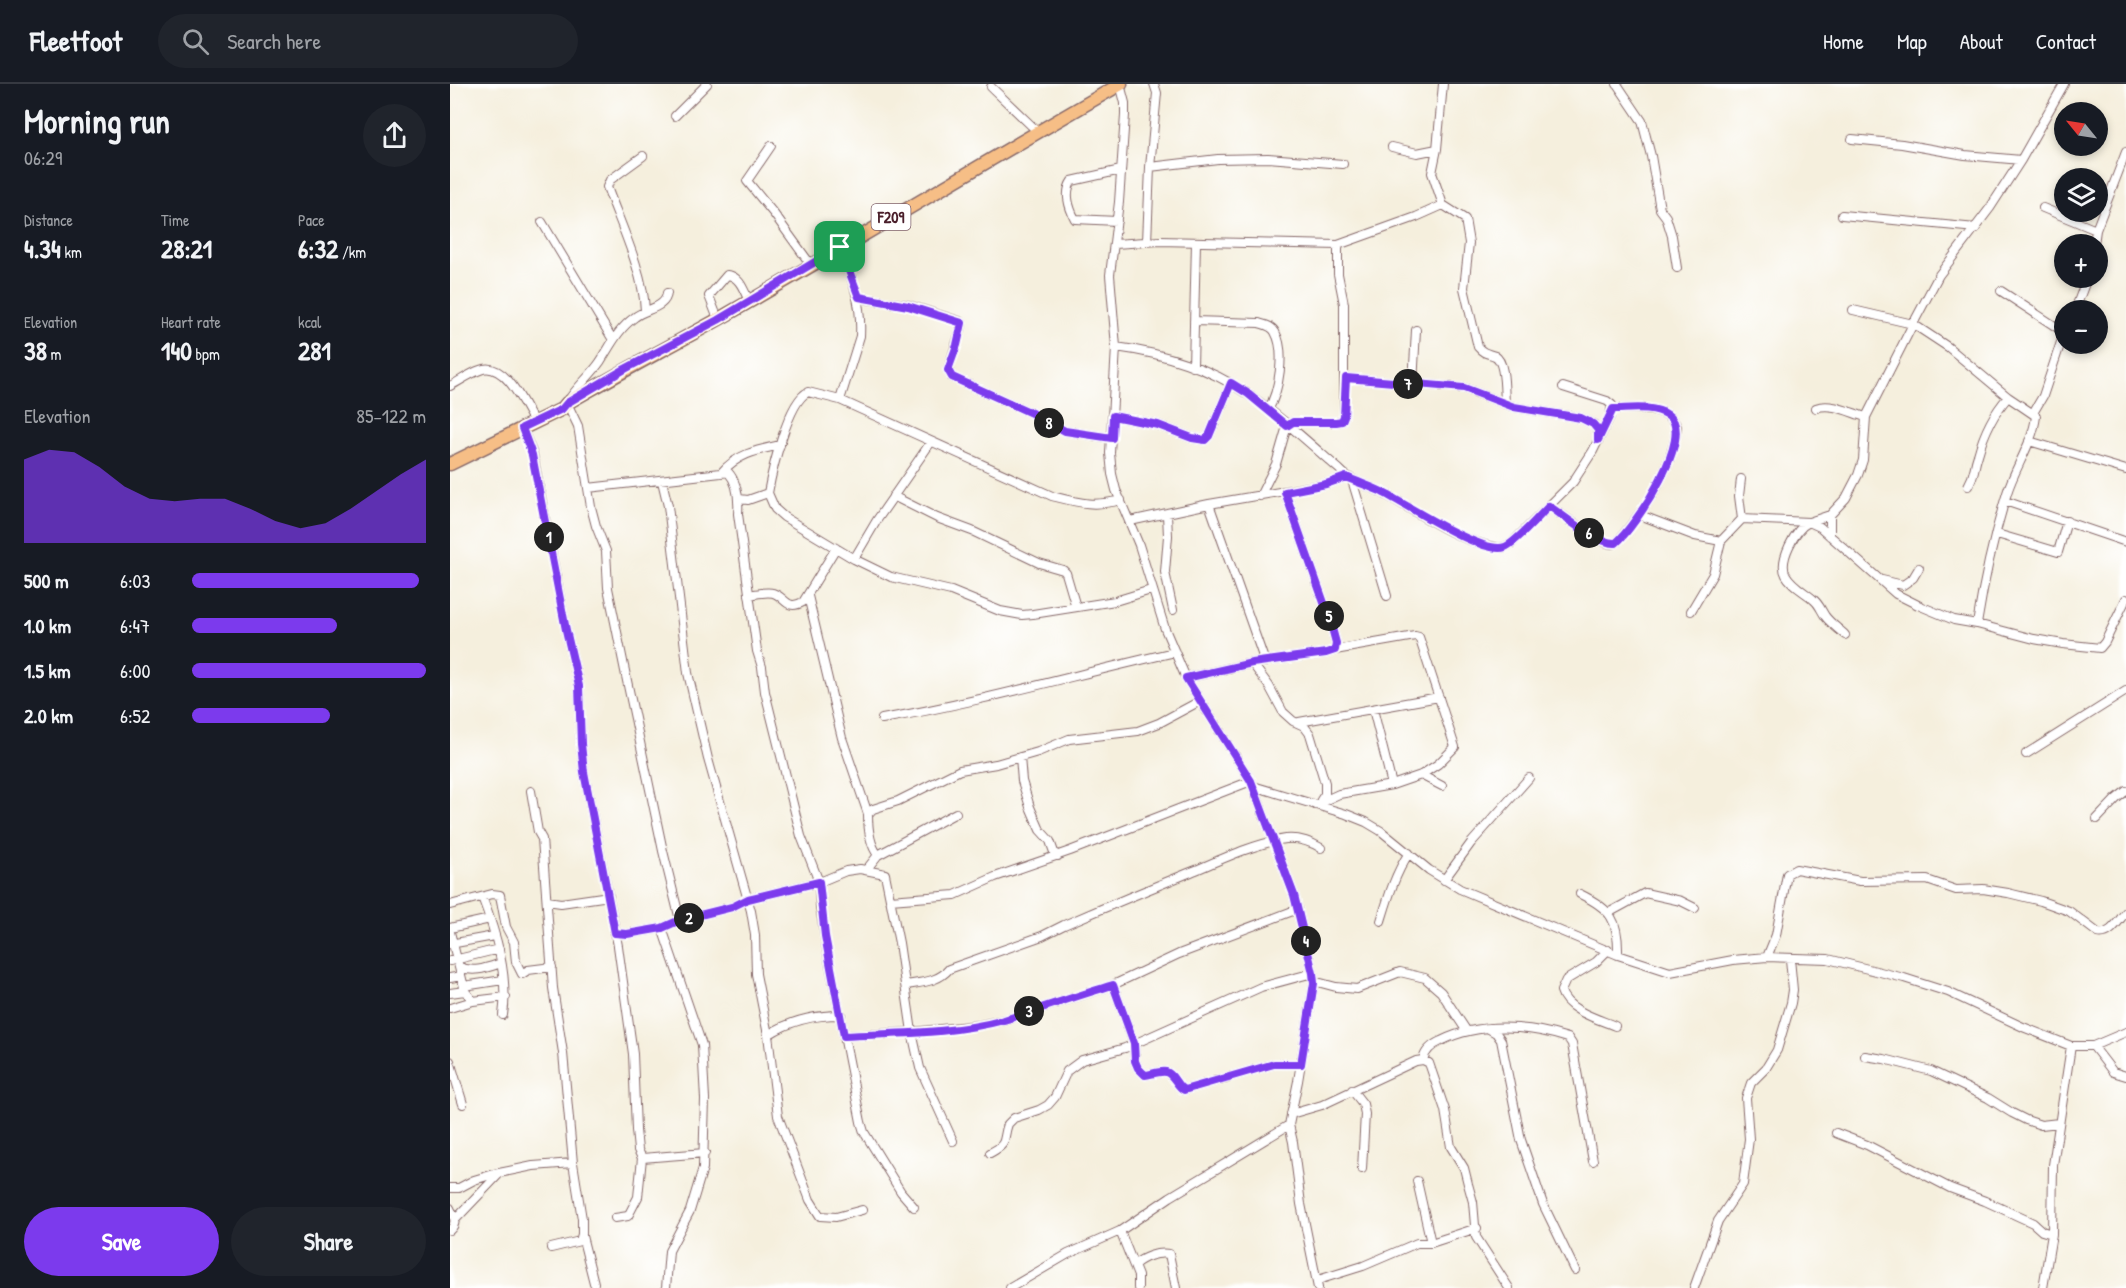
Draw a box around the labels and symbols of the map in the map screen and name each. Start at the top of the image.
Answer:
north arrow [2054,102,2108,156]
road number: F209 [872,204,910,230]
pin [814,221,865,272]
pin: 7 [1393,369,1423,399]
pin: 8 [1034,408,1064,438]
pin: 6 [1574,518,1604,548]
pin: 1 [534,522,564,552]
pin: 5 [1314,601,1344,631]
pin: 2 [674,903,704,933]
pin: 4 [1291,926,1321,956]
pin: 3 [1014,996,1044,1026]

